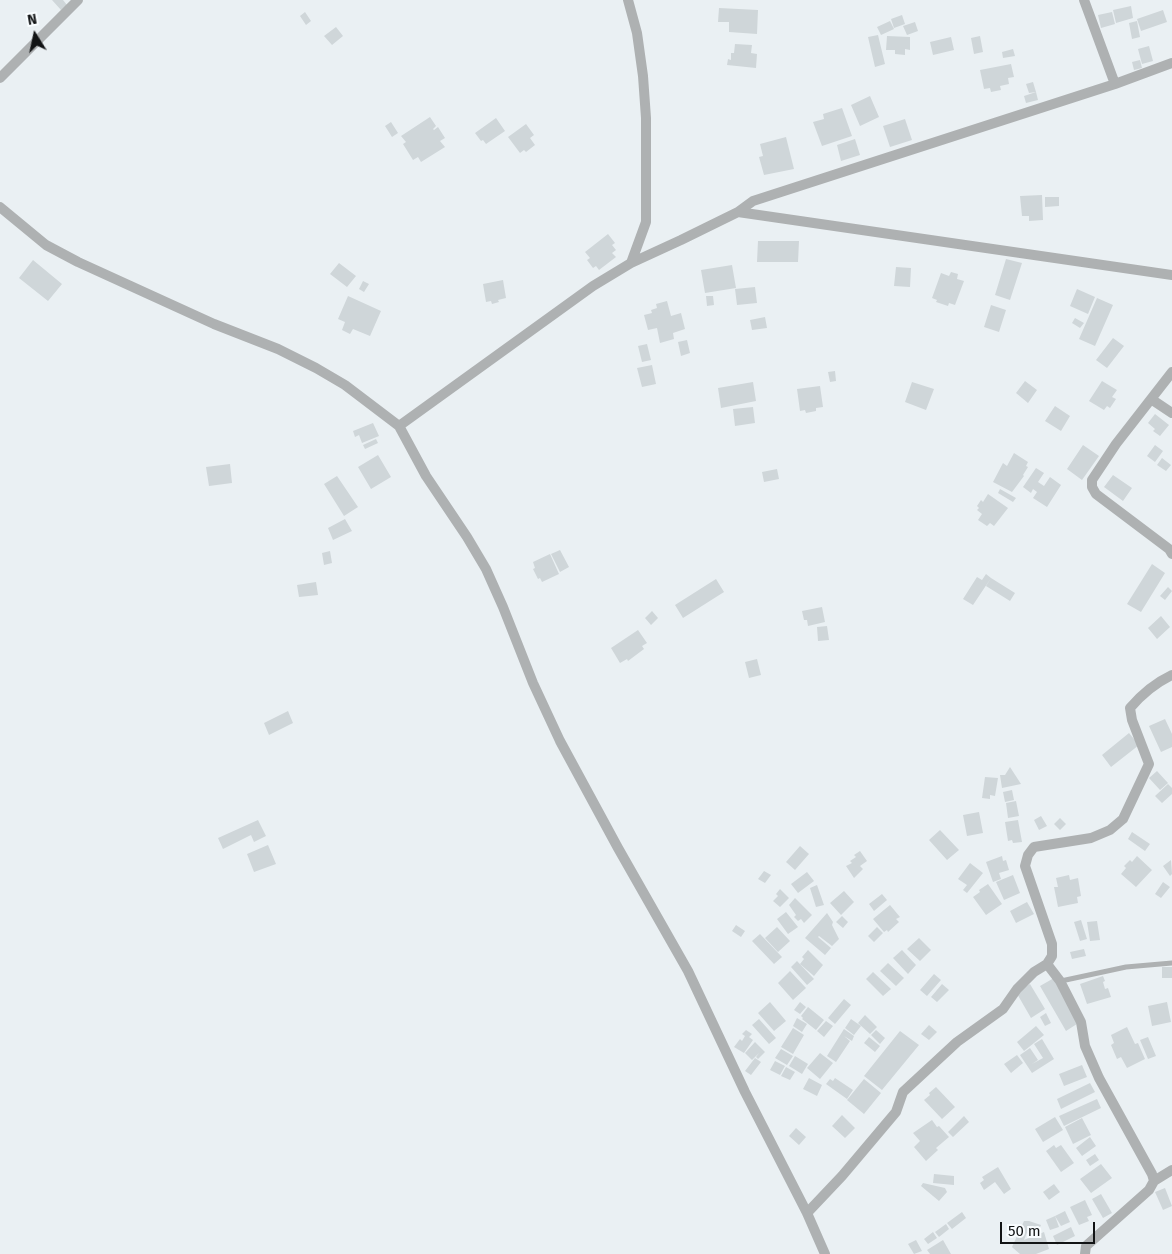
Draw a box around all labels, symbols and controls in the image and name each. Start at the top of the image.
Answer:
north arrow [10,10,60,60]
text: N [26,11,38,29]
scale bar [1002,1212,1097,1244]
text: 50 m [1008,1222,1041,1240]

